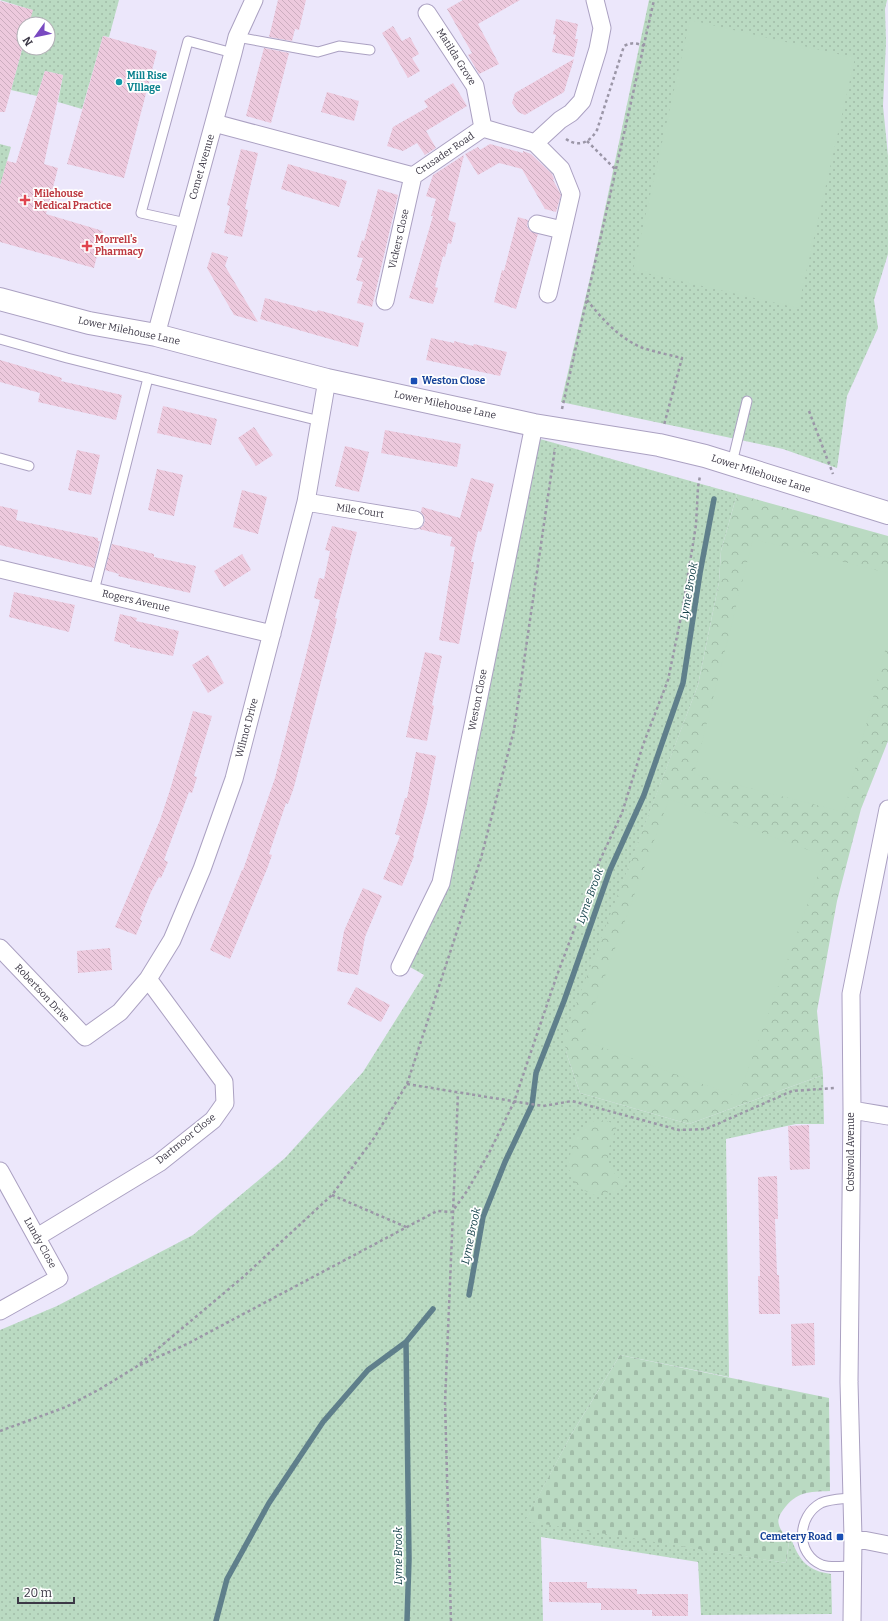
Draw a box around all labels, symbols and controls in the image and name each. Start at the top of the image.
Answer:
north arrow [16,16,56,56]
street label: Matilda Grove [434,26,478,88]
text: N [20,34,36,48]
place label: Mill Rise VIllage [127,70,168,94]
marker: Mill Rise VIllage [114,77,124,87]
street label: Crusader Road [413,130,477,178]
street label: Comet Avenue [187,133,217,201]
place label: Milehouse Medical Practice [34,188,112,212]
marker: Milehouse Medical Practice [19,194,31,206]
street label: Vickers Close [386,208,412,270]
place label: Morrell's Pharmacy [95,234,144,258]
marker: Morrell's Pharmacy [82,241,92,251]
street label: Lower Milehouse Lane [77,314,181,348]
place label: Weston Close [422,375,486,387]
marker: Weston Close [409,376,419,386]
street label: Lower Milehouse Lane [393,388,497,422]
street label: Lower Milehouse Lane [710,452,812,496]
street label: Mile Court [335,501,385,521]
water label: Lyme Brook [678,560,701,621]
street label: Rogers Avenue [101,587,171,615]
street label: Weston Close [466,668,490,732]
street label: Wilmot Drive [233,697,261,759]
water label: Lyme Brook [574,866,606,925]
street label: Robertson Drive [12,962,72,1024]
street label: Dartmoor Close [154,1111,218,1167]
street label: Cotswold Avenue [845,1112,857,1192]
water label: Lyme Brook [459,1205,484,1266]
street label: Lundy Close [21,1216,59,1270]
water label: Lyme Brook [392,1526,405,1585]
place label: Cemetery Road [760,1531,832,1543]
marker: Cemetery Road [835,1532,845,1542]
scale bar [18,1579,74,1605]
text: 20 m [24,1586,53,1600]

